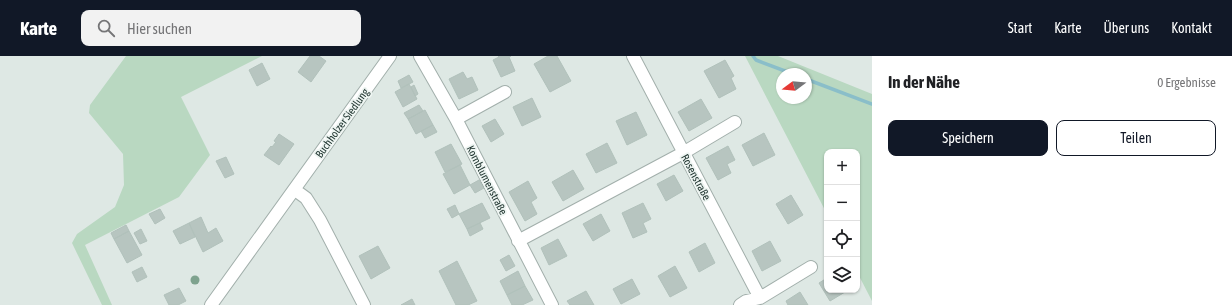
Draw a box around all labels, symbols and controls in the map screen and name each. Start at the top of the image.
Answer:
search box [81,10,361,46]
text: Karte [20,17,57,39]
icon: search [95,17,117,39]
text: Hier suchen [127,20,192,37]
text: Start [1008,20,1032,36]
text: Karte [1054,20,1082,36]
text: Über uns [1104,20,1149,36]
text: Kontakt [1171,20,1212,36]
north arrow [776,68,812,104]
text: In der Nähe [888,72,960,92]
text: 0 Ergebnisse [1157,75,1216,90]
street label: Buchholzer Siedlung [313,86,371,160]
button: Speichern [888,120,1048,156]
button: Teilen [1056,120,1216,156]
street label: Kornblumenstraße [464,143,510,217]
map controls [824,149,860,293]
button: + [824,149,860,185]
street label: Rosenstraße [679,152,713,202]
button: − [824,185,860,221]
button: locate [824,221,860,257]
button: layers [824,257,860,293]

